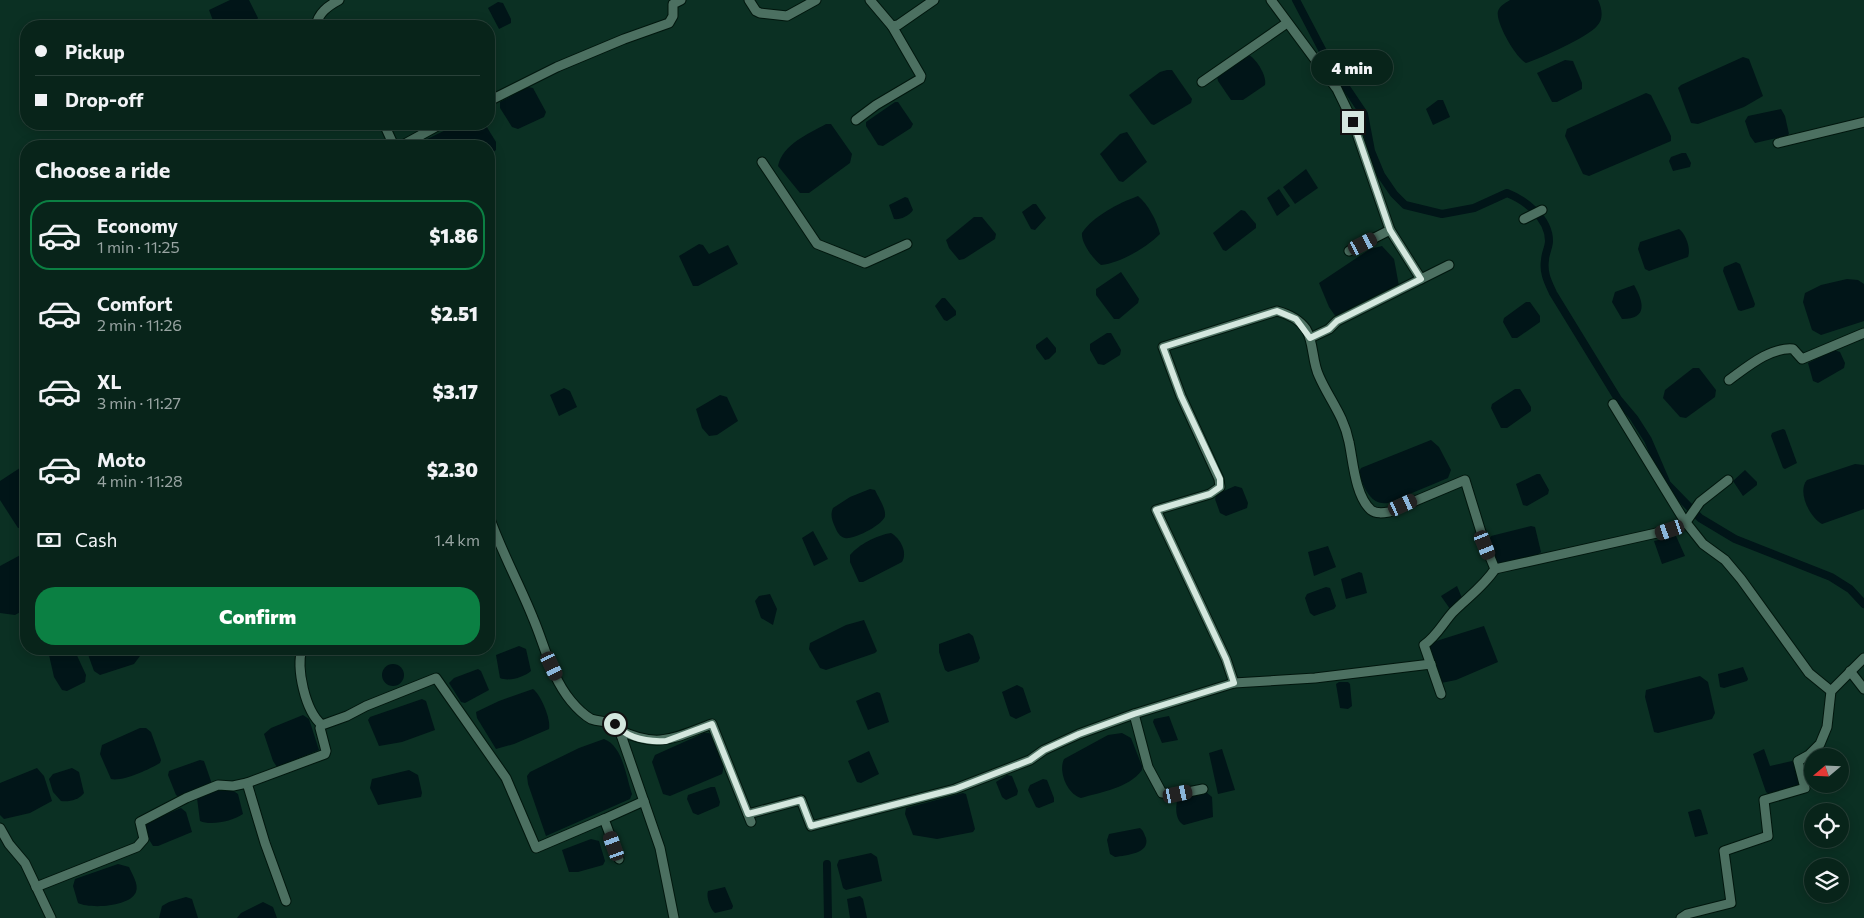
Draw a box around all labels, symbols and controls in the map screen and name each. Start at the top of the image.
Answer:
text: Pickup [65,40,125,63]
callout: 4 min [1312,49,1394,84]
text: 4 min [1332,58,1372,77]
text: Drop-off [65,88,144,111]
route end [1342,111,1364,133]
text: Choose a ride [35,156,170,183]
icon: car [37,213,82,258]
text: Economy [97,214,178,237]
text: $1.86 [429,224,478,247]
car [1346,231,1379,257]
text: 1 min · 11:25 [97,237,180,256]
icon: car [37,291,82,336]
text: Comfort [97,292,173,315]
text: $2.51 [431,302,478,325]
text: 2 min · 11:26 [97,315,182,334]
icon: car [37,369,82,414]
text: XL [97,370,122,393]
text: $3.17 [432,380,478,403]
text: 3 min · 11:27 [97,393,181,412]
icon: car [37,447,82,492]
text: Moto [97,448,146,471]
text: $2.30 [427,458,478,481]
text: 4 min · 11:28 [97,471,183,490]
car [1386,492,1419,518]
car [1653,518,1686,542]
icon: cash [35,526,63,554]
text: Cash [75,528,117,551]
car [1472,528,1497,562]
text: 1.4 km [434,530,480,549]
button: Confirm [35,587,480,645]
car [538,649,565,683]
route start [604,713,626,735]
north arrow [1804,748,1849,792]
map controls [1804,748,1849,903]
car [1161,784,1194,804]
button: locate [1804,803,1849,848]
car [601,829,626,863]
button: layers [1804,858,1849,903]

